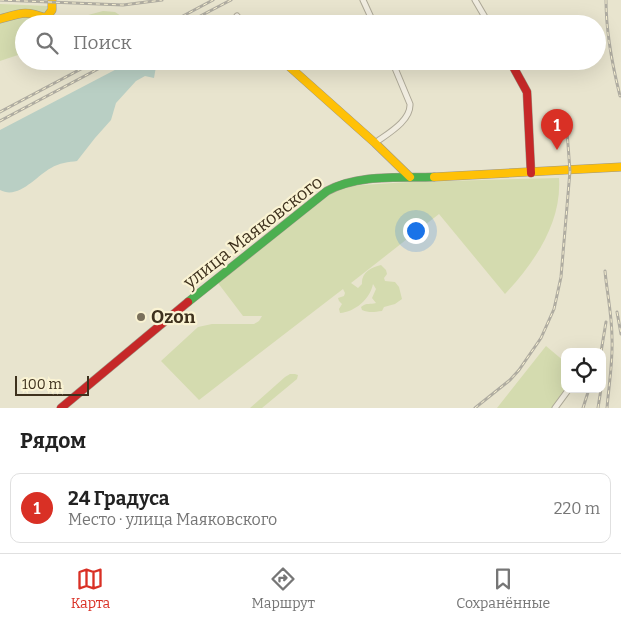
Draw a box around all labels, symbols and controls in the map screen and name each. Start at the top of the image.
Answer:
search box [15,15,606,70]
icon: search [33,29,61,57]
text: Поиск [73,31,132,54]
pin: 1 [541,109,573,150]
street label: улица Маяковского [178,171,327,294]
your location [403,218,429,244]
place label: Ozon [151,306,196,328]
marker: Ozon [135,311,147,323]
map controls [561,348,606,393]
button: locate [561,348,606,393]
scale bar [15,373,89,396]
text: 100 m [22,376,62,393]
text: Рядом [20,428,86,454]
text: 24 Градуса [68,487,169,510]
text: 1 [34,499,40,518]
text: 220 m [554,499,600,518]
text: Место · улица Маяковского [68,510,277,529]
tab: Карта [71,565,110,612]
tab: Маршрут [252,565,315,612]
tab: Сохранённые [456,565,550,612]

